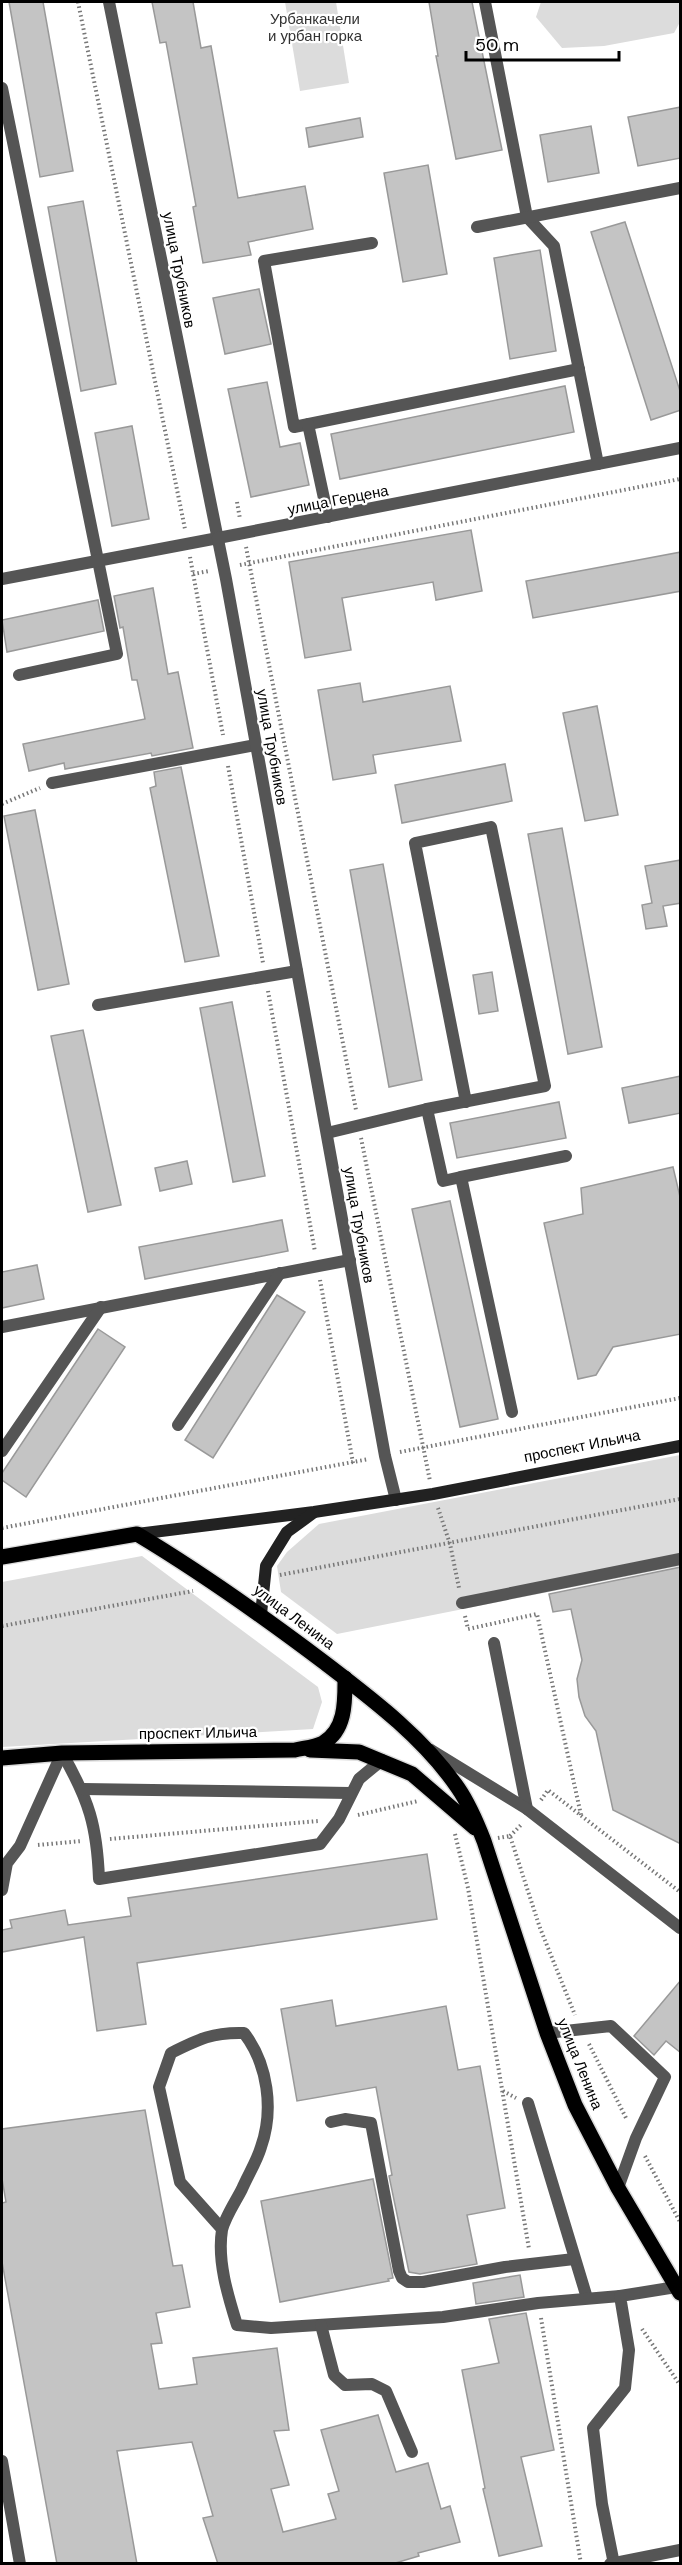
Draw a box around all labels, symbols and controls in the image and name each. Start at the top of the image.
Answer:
park label: Урбанкачели и урбан горка [268,9,363,46]
scale bar [466,24,619,62]
text: 50 m [475,33,519,57]
street label: улица Трубников [158,210,200,330]
street label: улица Герцена [286,480,391,520]
street label: улица Трубников [252,687,292,807]
street label: улица Трубников [339,1165,379,1285]
street label: проспект Ильича [522,1425,643,1467]
street label: улица Ленина [249,1580,339,1654]
street label: проспект Ильича [139,1722,258,1744]
street label: улица Ленина [553,2015,608,2113]

